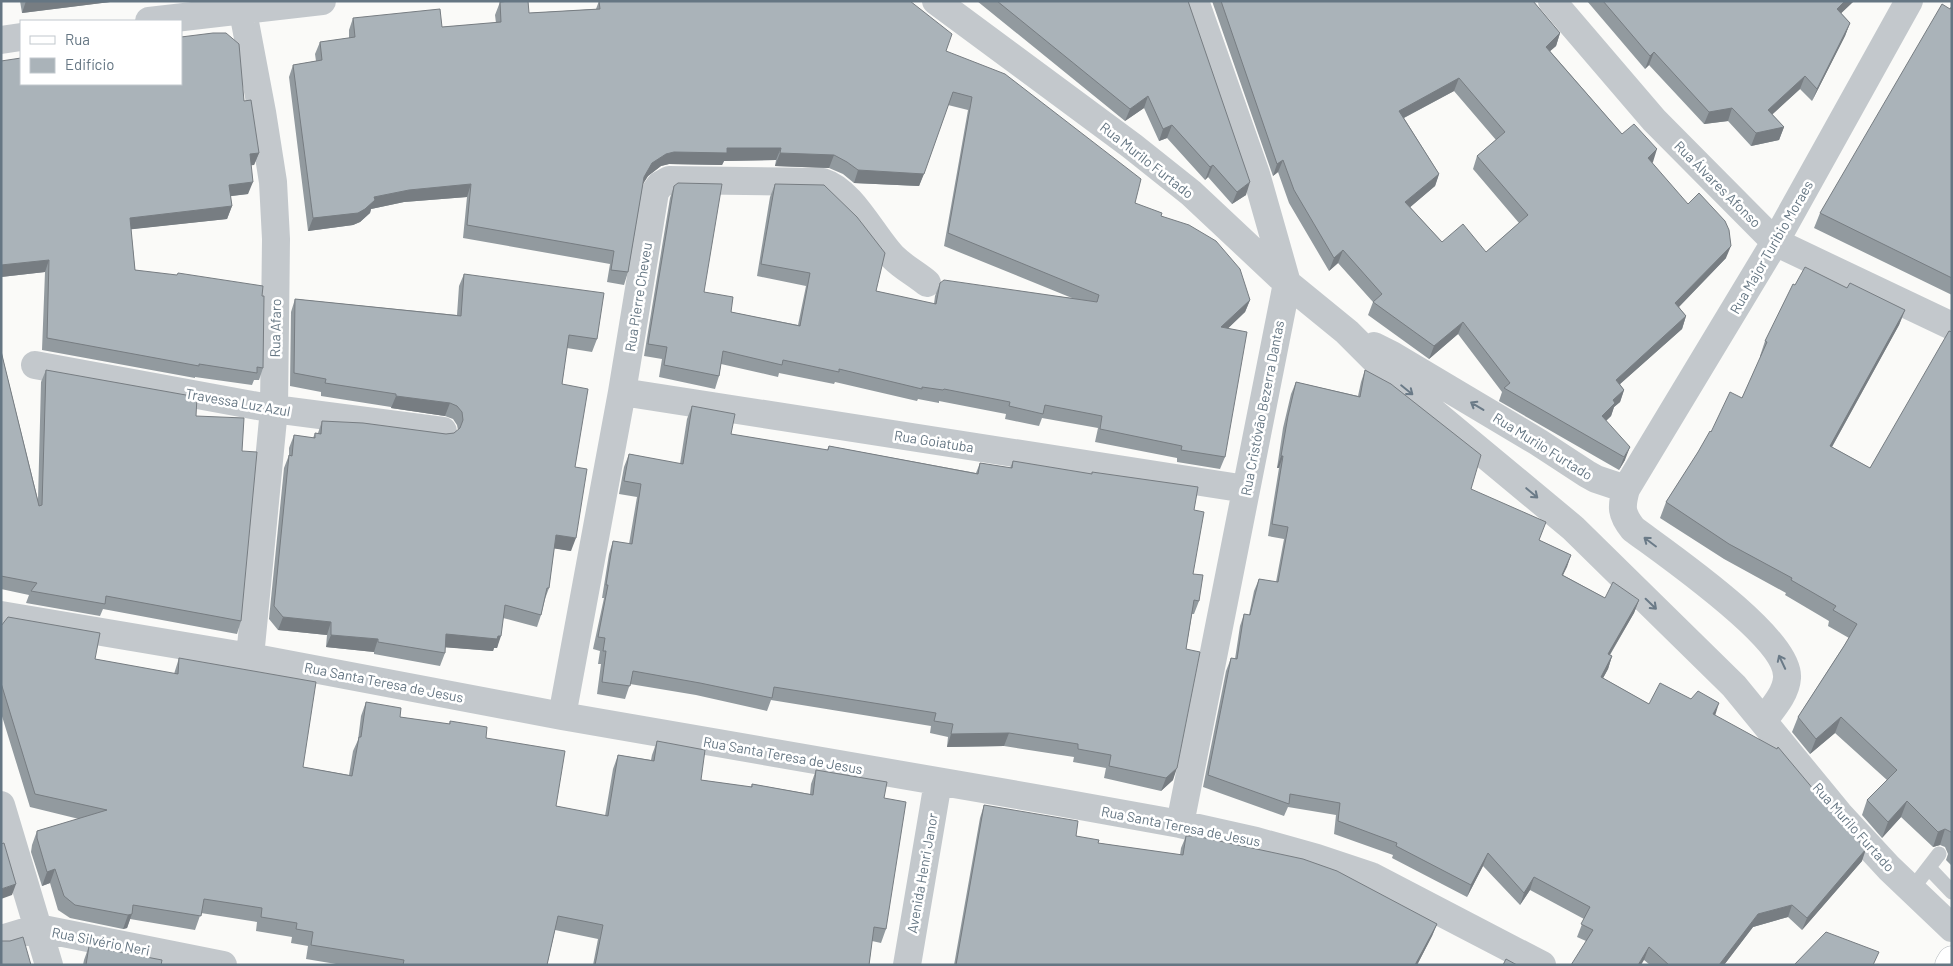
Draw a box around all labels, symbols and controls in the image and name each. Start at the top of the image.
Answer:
legend [20,20,182,85]
text: Rua [65,30,90,48]
text: Edifício [65,55,114,73]
street label: Rua Murilo Furtado [1097,118,1197,202]
street label: Rua Álvares Afonso [1671,137,1765,231]
street label: Rua Major Turibio Moraes [1726,177,1816,317]
street label: Rua Pierre Cheveu [621,241,655,353]
street label: Rua Afaro [266,298,284,358]
street label: Rua Cristóvão Bezerra Dantas [1237,319,1287,497]
street label: Travessa Luz Azul [184,384,292,420]
one-way arrow [1401,384,1414,395]
one-way arrow [1471,400,1485,410]
street label: Rua Murilo Furtado [1490,409,1596,483]
street label: Rua Goiatuba [893,426,975,456]
one-way arrow [1526,488,1539,499]
one-way arrow [1644,537,1657,548]
one-way arrow [1645,598,1658,610]
one-way arrow [1776,655,1786,670]
street label: Rua Santa Teresa de Jesus [303,658,465,706]
street label: Rua Santa Teresa de Jesus [702,733,864,777]
street label: Rua Murilo Furtado [1810,779,1898,875]
street label: Rua Santa Teresa de Jesus [1100,802,1262,850]
street label: Avenida Henri Janor [903,812,941,934]
street label: Rua Silvério Neri [51,923,151,959]

